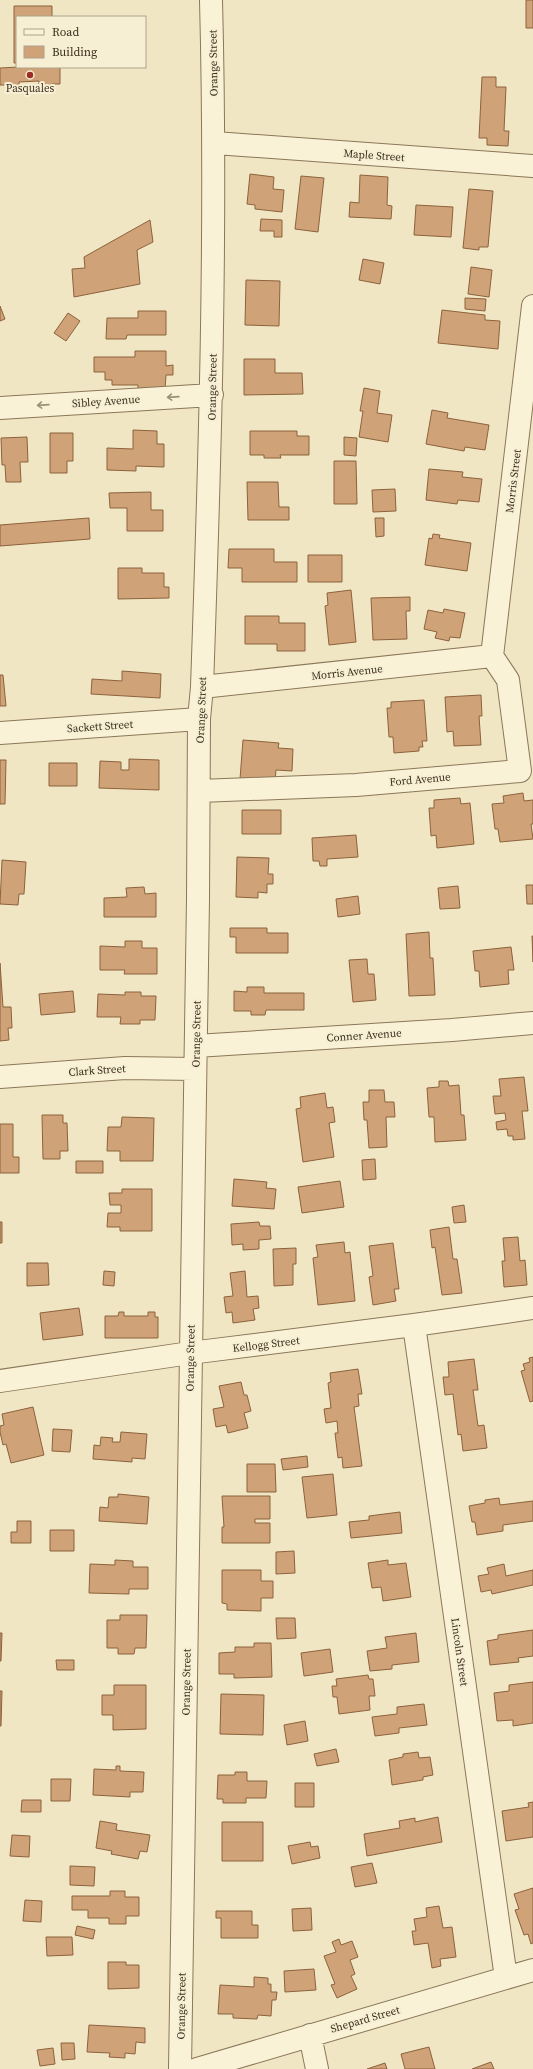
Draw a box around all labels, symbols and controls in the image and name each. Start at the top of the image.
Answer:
legend [16,16,146,68]
text: Road [52,24,79,40]
street label: Orange Street [205,29,222,96]
text: Building [52,44,97,60]
marker: Pasquales [25,70,35,80]
place label: Pasquales [6,81,55,96]
street label: Maple Street [343,146,405,165]
street label: Orange Street [204,353,221,420]
street label: Sibley Avenue [71,392,141,411]
one-way arrow [167,393,180,401]
one-way arrow [37,401,50,409]
street label: Morris Street [502,448,525,514]
street label: Morris Avenue [311,661,384,684]
street label: Orange Street [193,676,210,744]
street label: Sackett Street [67,717,134,736]
street label: Ford Avenue [389,769,452,790]
street label: Orange Street [188,1000,205,1067]
street label: Conner Avenue [326,1025,402,1046]
street label: Clark Street [68,1061,127,1080]
street label: Orange Street [182,1324,199,1391]
street label: Kellogg Street [232,1333,301,1356]
street label: Lincoln Street [447,1617,472,1688]
street label: Orange Street [178,1648,195,1715]
street label: Orange Street [173,1972,190,2039]
street label: Shepard Street [329,2002,402,2037]

